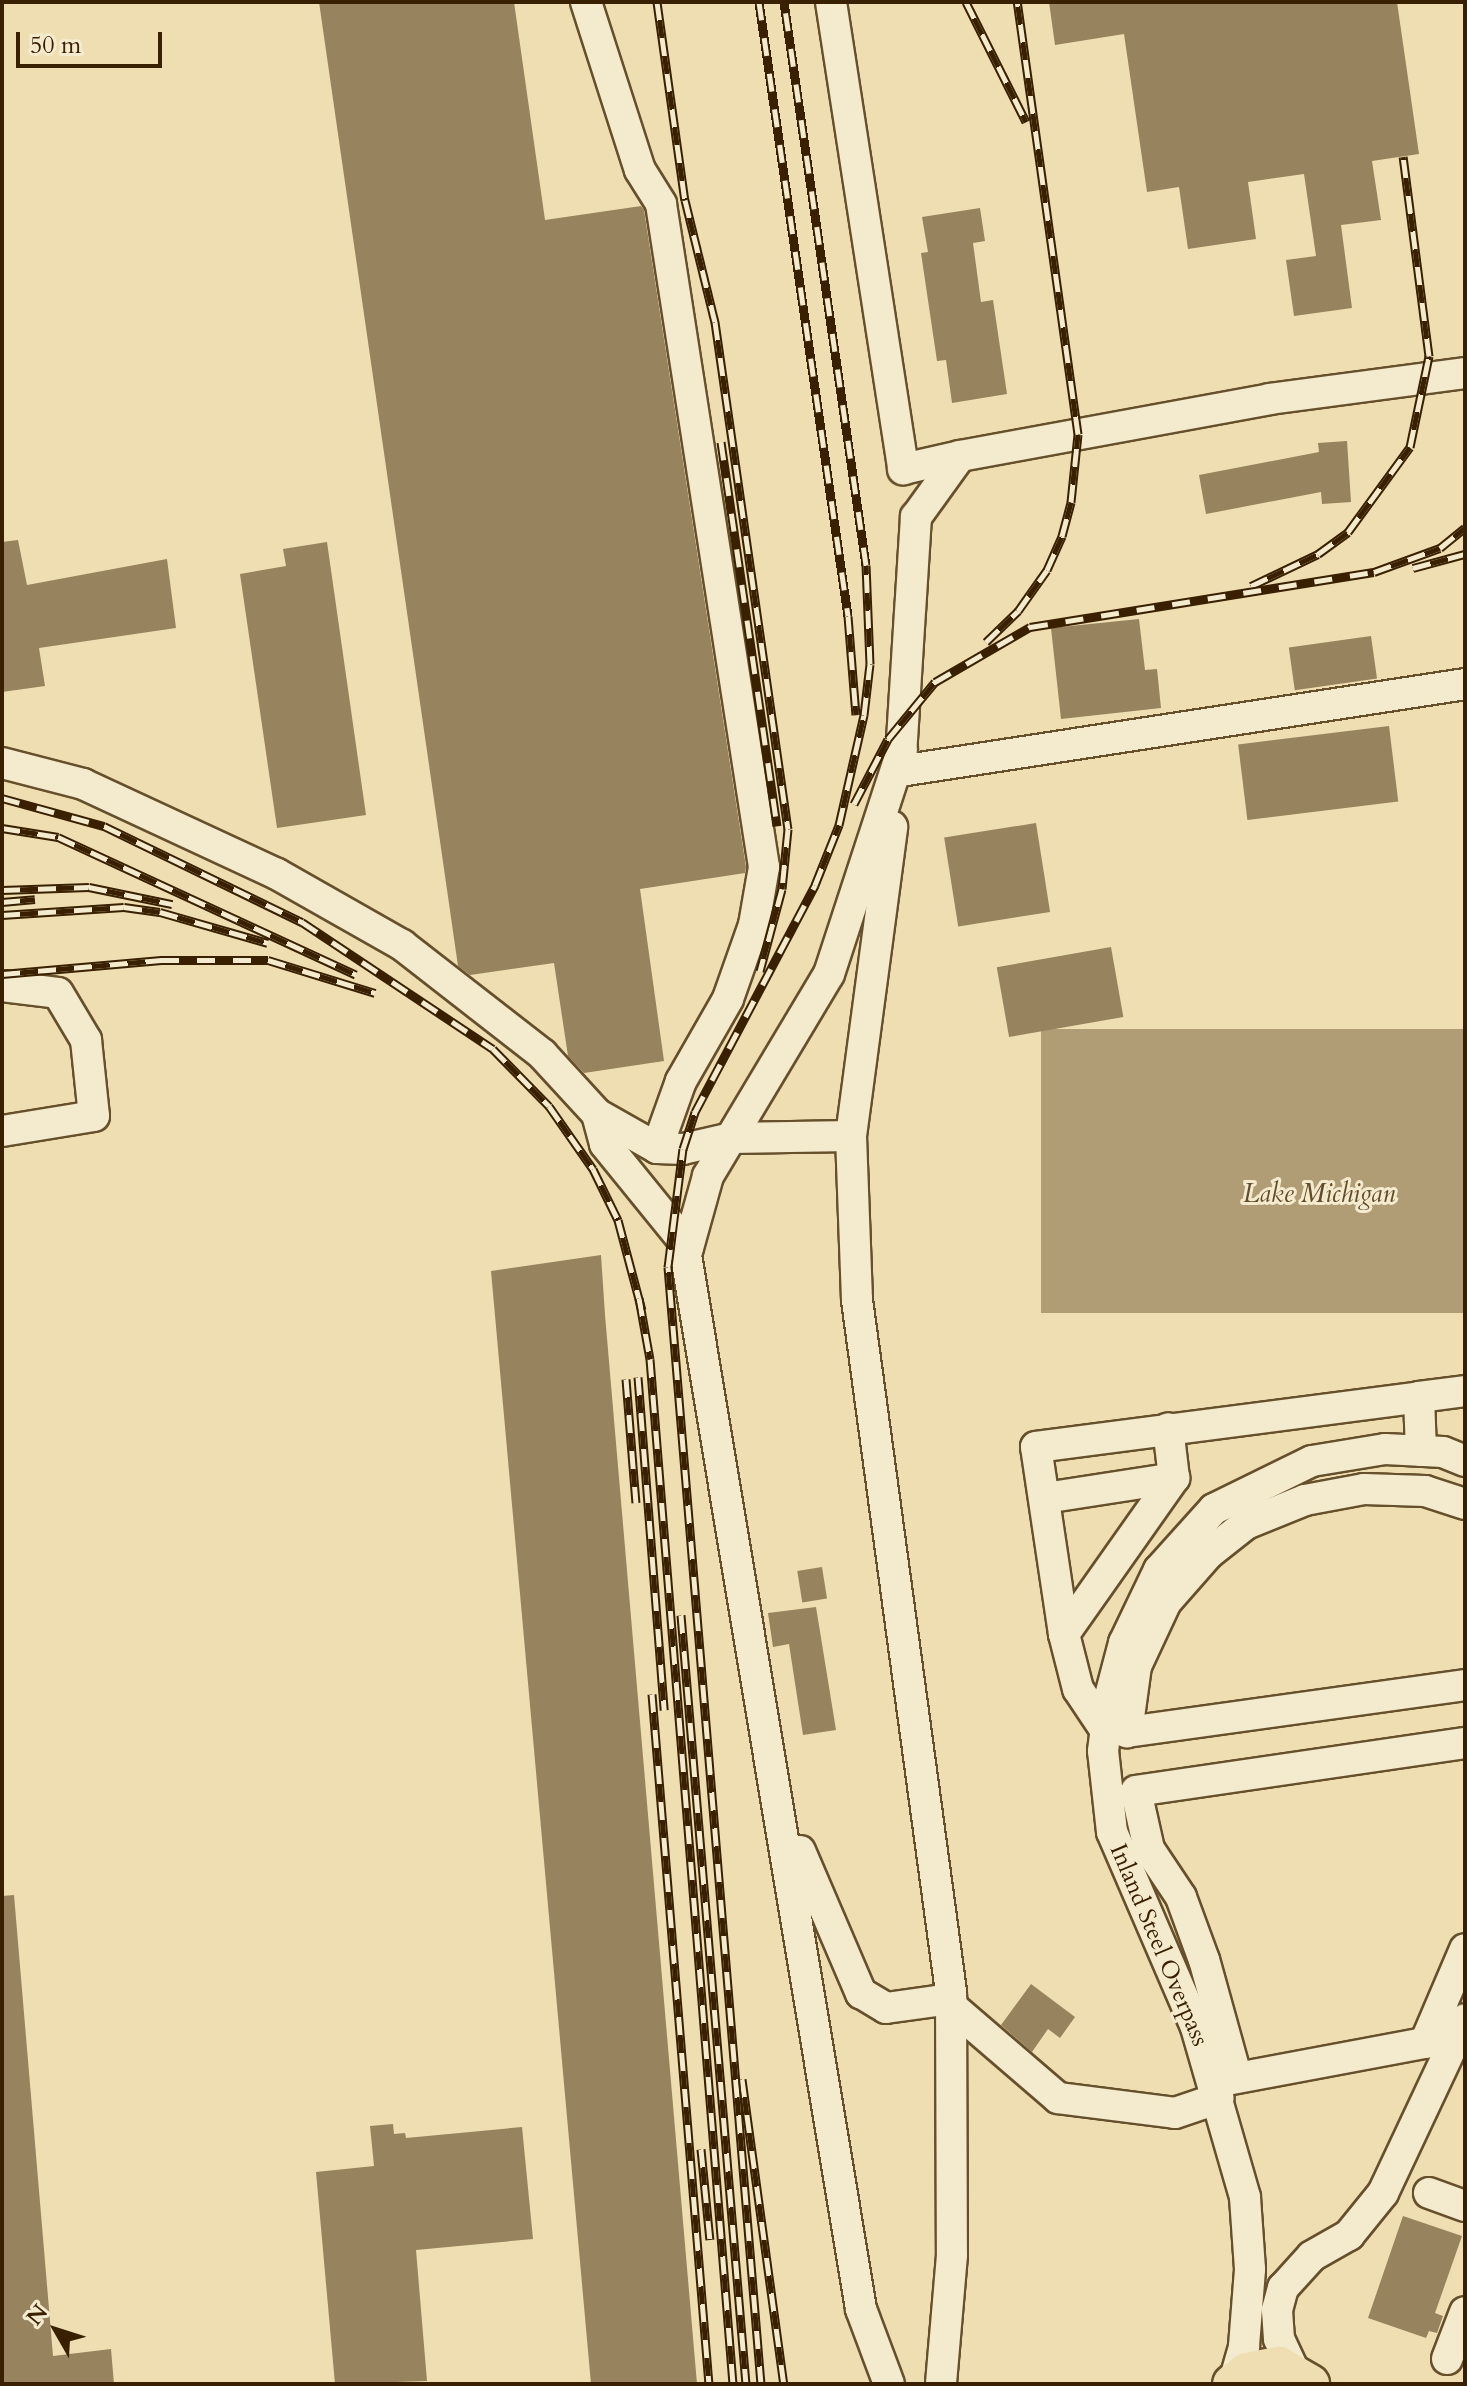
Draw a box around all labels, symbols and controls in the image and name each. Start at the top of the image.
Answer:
scale bar [20,16,166,66]
text: 50 m [30,29,81,62]
water label: Lake Michigan [1243,1178,1395,1210]
street label: Inland Steel Overpass [1103,1840,1215,2050]
north arrow [16,2290,96,2370]
text: N [20,2298,55,2332]

